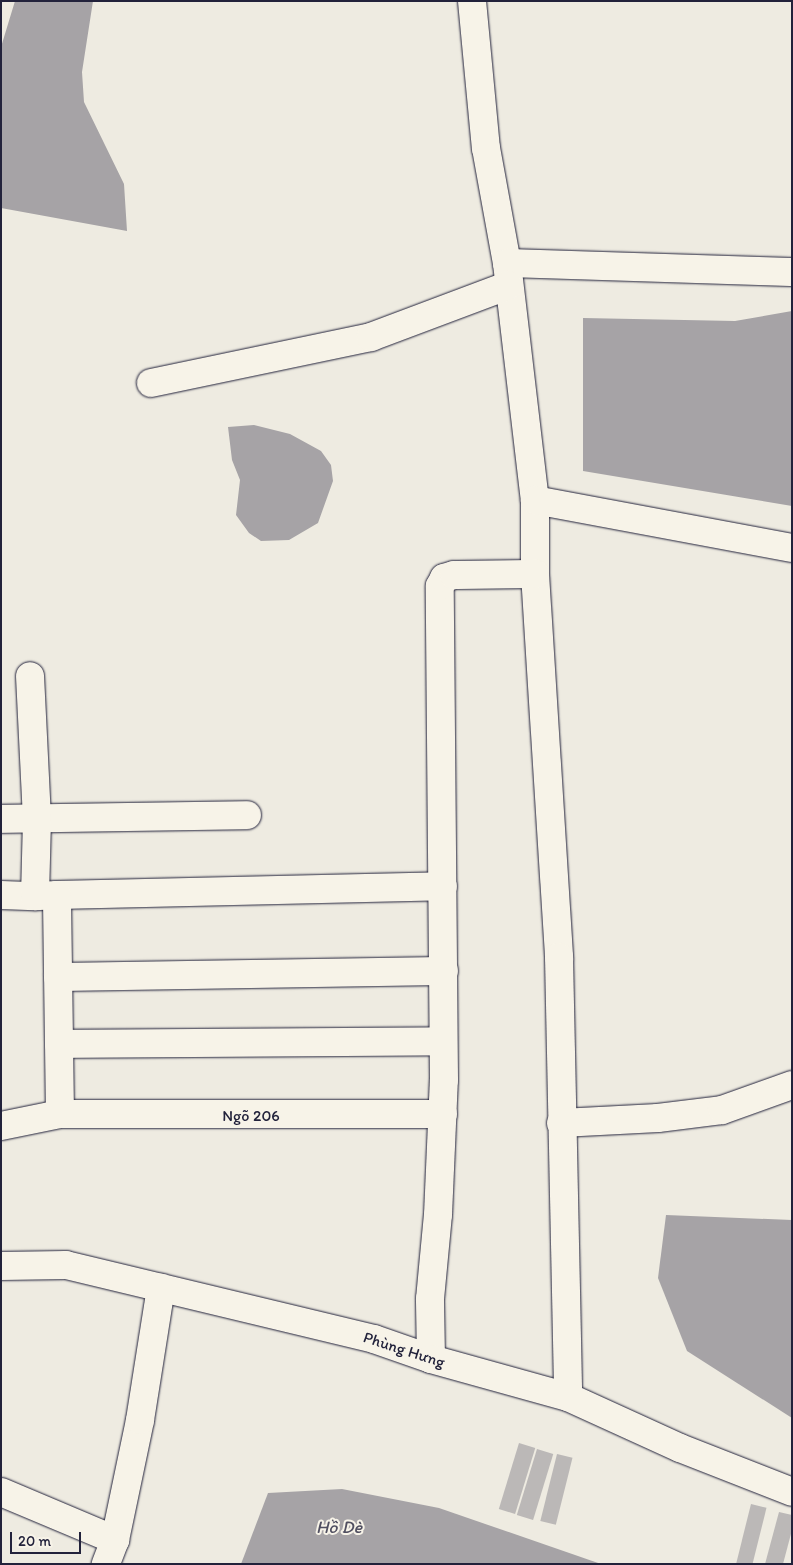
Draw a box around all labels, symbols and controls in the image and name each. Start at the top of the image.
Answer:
street label: Ngõ 206 [222,1106,280,1126]
street label: Phùng Hưng [361,1328,447,1372]
water label: Hồ Dè [316,1516,362,1538]
scale bar [12,1522,84,1554]
text: 20 m [18,1532,51,1550]

